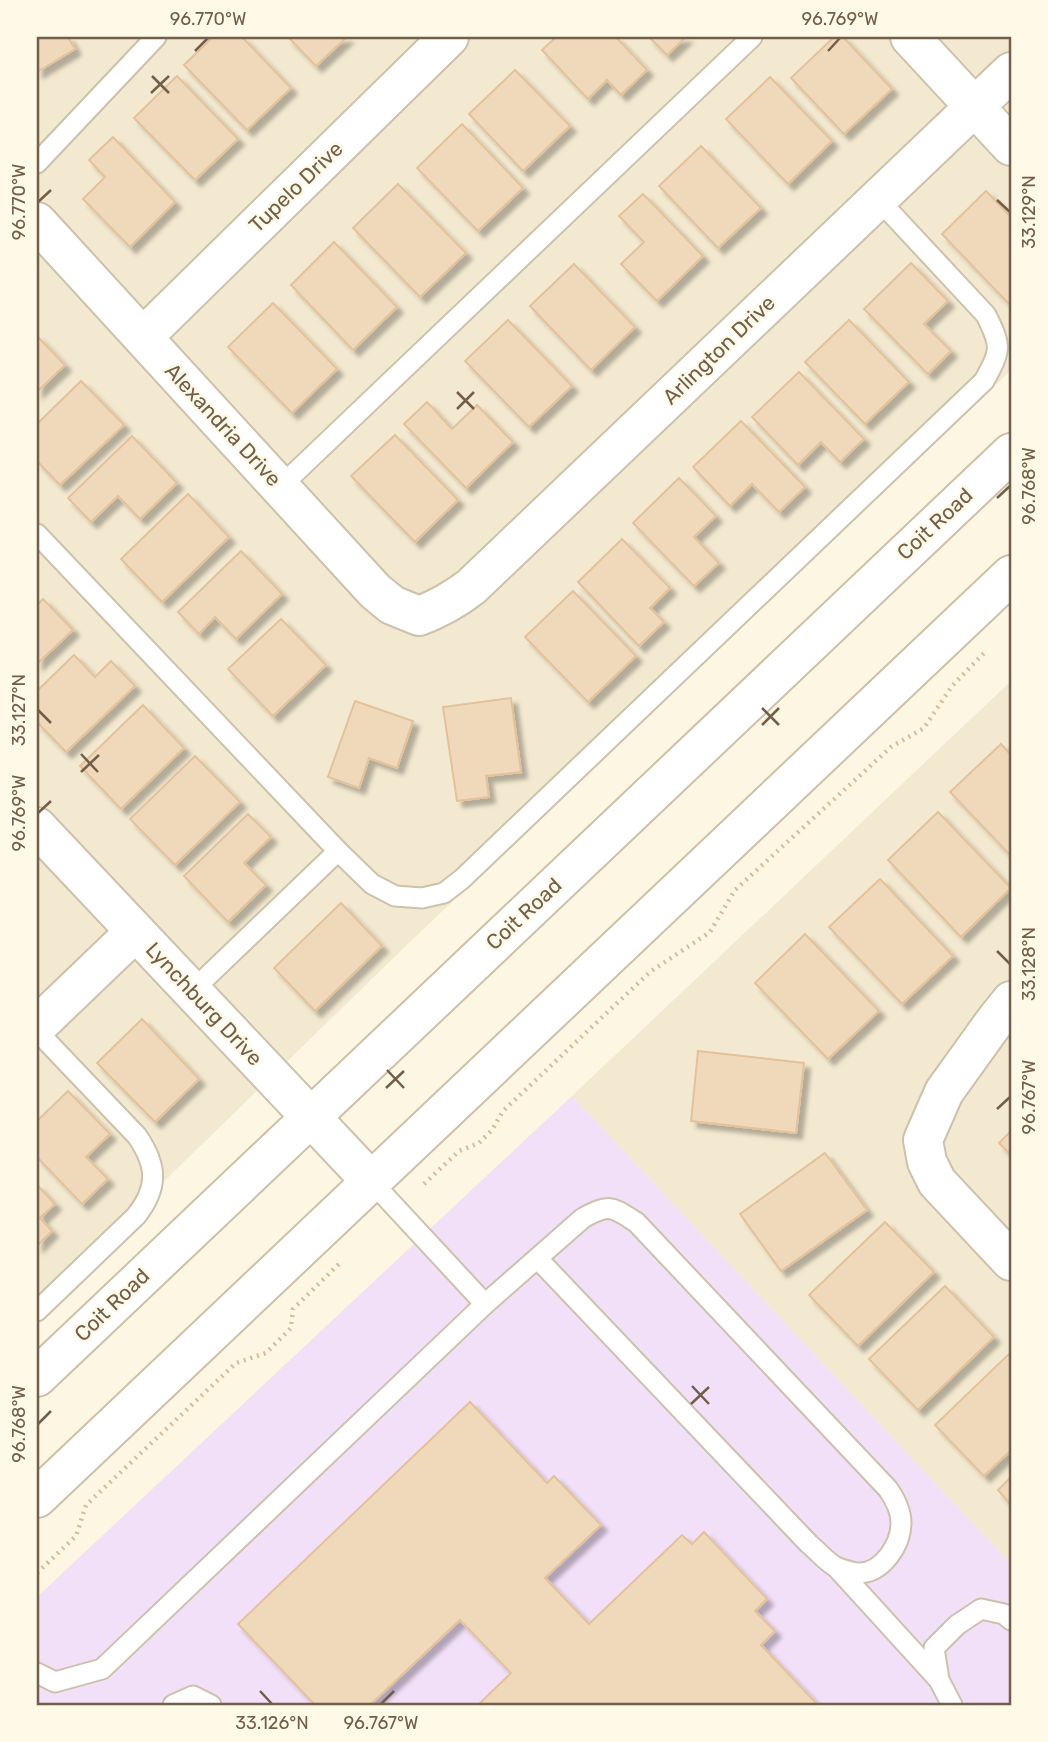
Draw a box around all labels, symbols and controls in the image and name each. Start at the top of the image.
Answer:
text: 96.770°W [170,8,246,30]
text: 96.769°W [802,8,878,30]
street label: Tupelo Drive [244,136,348,237]
text: 96.770°W [8,164,30,240]
text: 33.129°N [1018,175,1040,249]
street label: Arlington Drive [657,290,780,409]
street label: Alexandria Drive [160,358,287,491]
text: 96.768°W [1018,447,1040,525]
street label: Coit Road [892,482,978,565]
text: 33.127°N [8,674,30,746]
text: 96.769°W [8,775,30,851]
street label: Coit Road [481,872,567,955]
text: 33.128°N [1018,927,1040,1001]
street label: Lynchburg Drive [141,937,268,1071]
text: 96.767°W [1018,1060,1040,1134]
street label: Coit Road [69,1263,154,1346]
text: 96.768°W [8,1385,30,1463]
text: 33.126°N [235,1712,309,1734]
text: 96.767°W [344,1712,418,1734]

